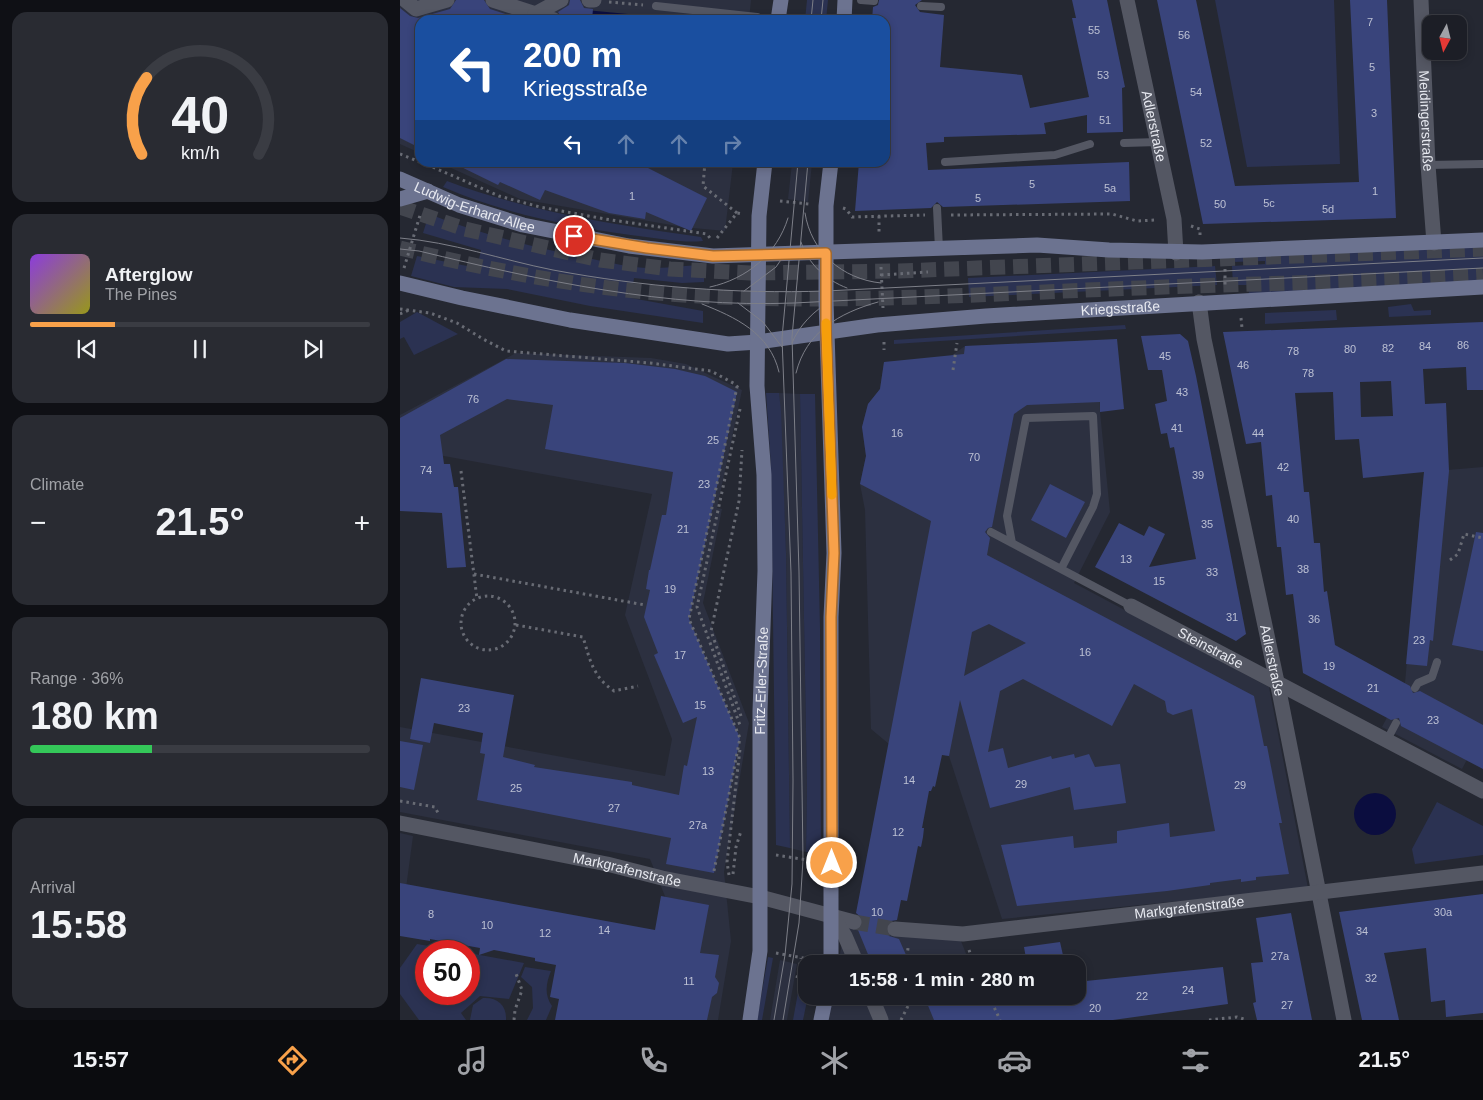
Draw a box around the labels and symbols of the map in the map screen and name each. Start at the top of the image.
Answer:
north arrow [1422,15,1468,60]
house number: 7 [1367,16,1373,28]
house number: 55 [1088,24,1100,36]
house number: 56 [1178,29,1190,41]
house number: 5 [1369,61,1375,73]
house number: 53 [1097,69,1109,81]
street label: Meidingerstraße [1416,70,1436,172]
house number: 54 [1190,86,1202,98]
street label: Adlerstraße [1139,89,1170,163]
house number: 3 [1371,107,1377,119]
house number: 51 [1099,114,1111,126]
house number: 52 [1200,137,1212,149]
street label: Ludwig-Erhard-Allee [412,178,537,235]
house number: 5 [1029,178,1035,190]
house number: 5a [1104,182,1117,194]
house number: 1 [1372,185,1378,197]
house number: 1 [629,190,635,202]
house number: 5 [975,192,981,204]
house number: 5c [1263,197,1275,209]
house number: 50 [1214,198,1226,210]
house number: 5d [1322,203,1334,215]
pin [553,215,595,257]
street label: Kriegsstraße [1080,298,1161,318]
house number: 86 [1457,339,1469,351]
house number: 84 [1419,340,1431,352]
house number: 82 [1382,342,1394,354]
house number: 80 [1344,343,1356,355]
house number: 78 [1287,345,1299,357]
house number: 45 [1159,350,1171,362]
house number: 46 [1237,359,1249,371]
house number: 78 [1302,367,1314,379]
house number: 43 [1176,386,1188,398]
house number: 76 [467,393,479,405]
house number: 41 [1171,422,1183,434]
house number: 16 [891,427,903,439]
house number: 44 [1252,427,1264,439]
house number: 25 [707,434,719,446]
house number: 70 [968,451,980,463]
house number: 42 [1277,461,1289,473]
house number: 74 [420,464,432,476]
house number: 39 [1192,469,1204,481]
house number: 23 [698,478,710,490]
house number: 40 [1287,513,1299,525]
house number: 35 [1201,518,1213,530]
house number: 21 [677,523,689,535]
house number: 13 [1120,553,1132,565]
house number: 38 [1297,563,1309,575]
house number: 33 [1206,566,1218,578]
house number: 15 [1153,575,1165,587]
house number: 19 [664,583,676,595]
house number: 31 [1226,611,1238,623]
house number: 36 [1308,613,1320,625]
street label: Adlerstraße [1257,623,1288,698]
street label: Steinstraße [1175,624,1246,672]
street label: Fritz-Erler-Straße [752,626,771,735]
house number: 23 [1413,634,1425,646]
house number: 16 [1079,646,1091,658]
house number: 17 [674,649,686,661]
house number: 19 [1323,660,1335,672]
house number: 21 [1367,682,1379,694]
house number: 15 [694,699,706,711]
house number: 23 [458,702,470,714]
house number: 23 [1427,714,1439,726]
house number: 13 [702,765,714,777]
house number: 14 [903,774,915,786]
house number: 29 [1015,778,1027,790]
house number: 29 [1234,779,1246,791]
house number: 25 [510,782,522,794]
house number: 27 [608,802,620,814]
house number: 27a [689,819,708,831]
house number: 12 [892,826,904,838]
position arrow [805,836,857,888]
street label: Markgrafenstraße [572,849,683,890]
street label: Markgrafenstraße [1133,893,1245,922]
house number: 10 [871,906,883,918]
house number: 30a [1434,906,1453,918]
house number: 8 [428,908,434,920]
house number: 10 [481,919,493,931]
house number: 14 [598,924,610,936]
house number: 34 [1356,925,1368,937]
house number: 12 [539,927,551,939]
speed limit sign: 50 [415,940,480,1005]
house number: 27a [1271,950,1290,962]
house number: 32 [1365,972,1377,984]
house number: 11 [683,975,695,987]
house number: 24 [1182,984,1194,996]
house number: 22 [1136,990,1148,1002]
house number: 27 [1281,999,1293,1011]
house number: 20 [1089,1002,1101,1014]

